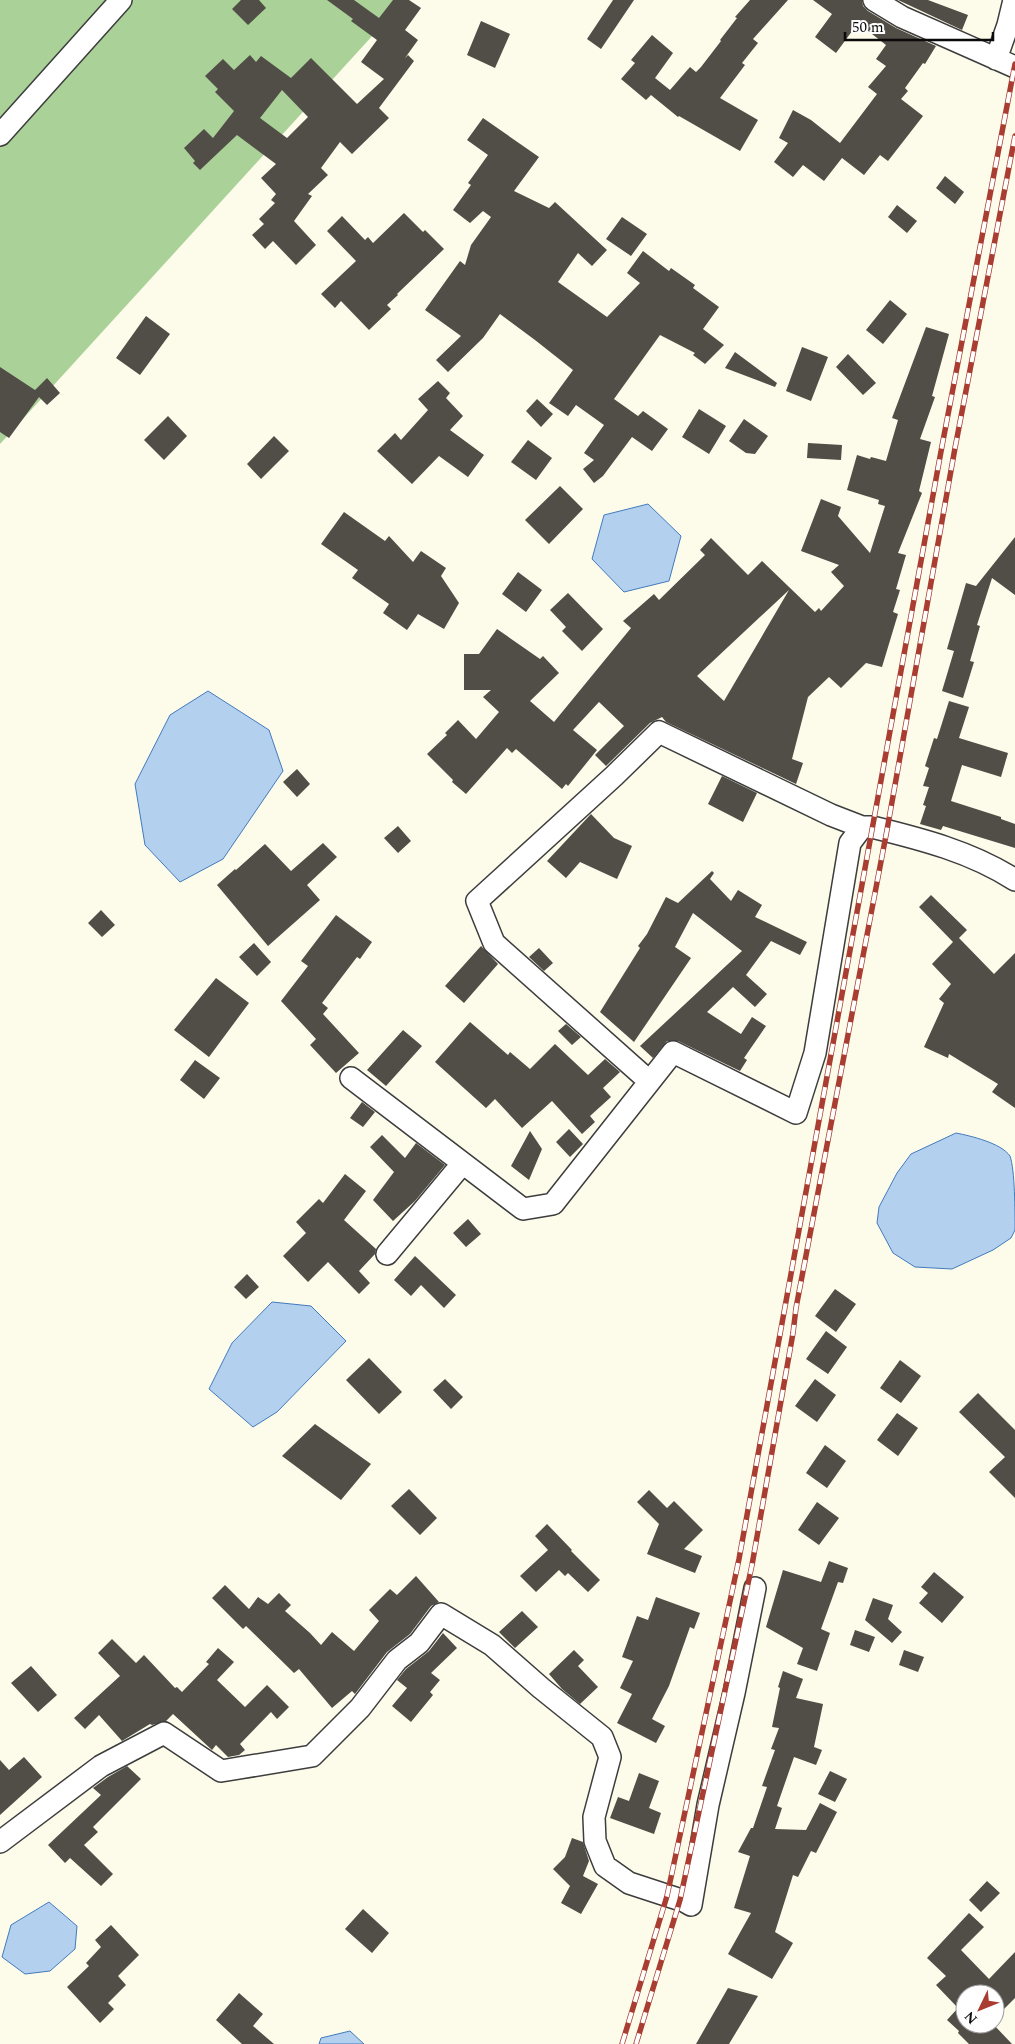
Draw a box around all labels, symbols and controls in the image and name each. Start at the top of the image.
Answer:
scale bar [845,10,992,42]
text: 50 m [852,16,884,39]
north arrow [955,1984,1005,2034]
text: N [959,2006,982,2029]

